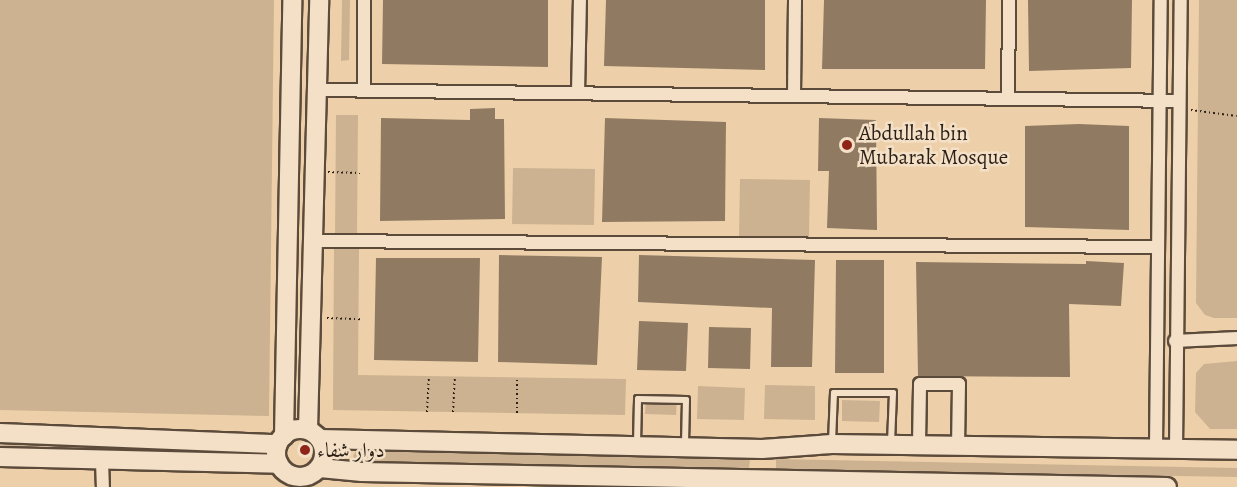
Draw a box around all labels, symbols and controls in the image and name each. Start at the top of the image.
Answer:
place label: Abdullah bin Mubarak Mosque [859,120,1008,170]
marker: Abdullah bin Mubarak Mosque [840,138,854,152]
place label: دوار شفاء [317,437,385,463]
marker: دوار شفاء [298,443,312,457]

